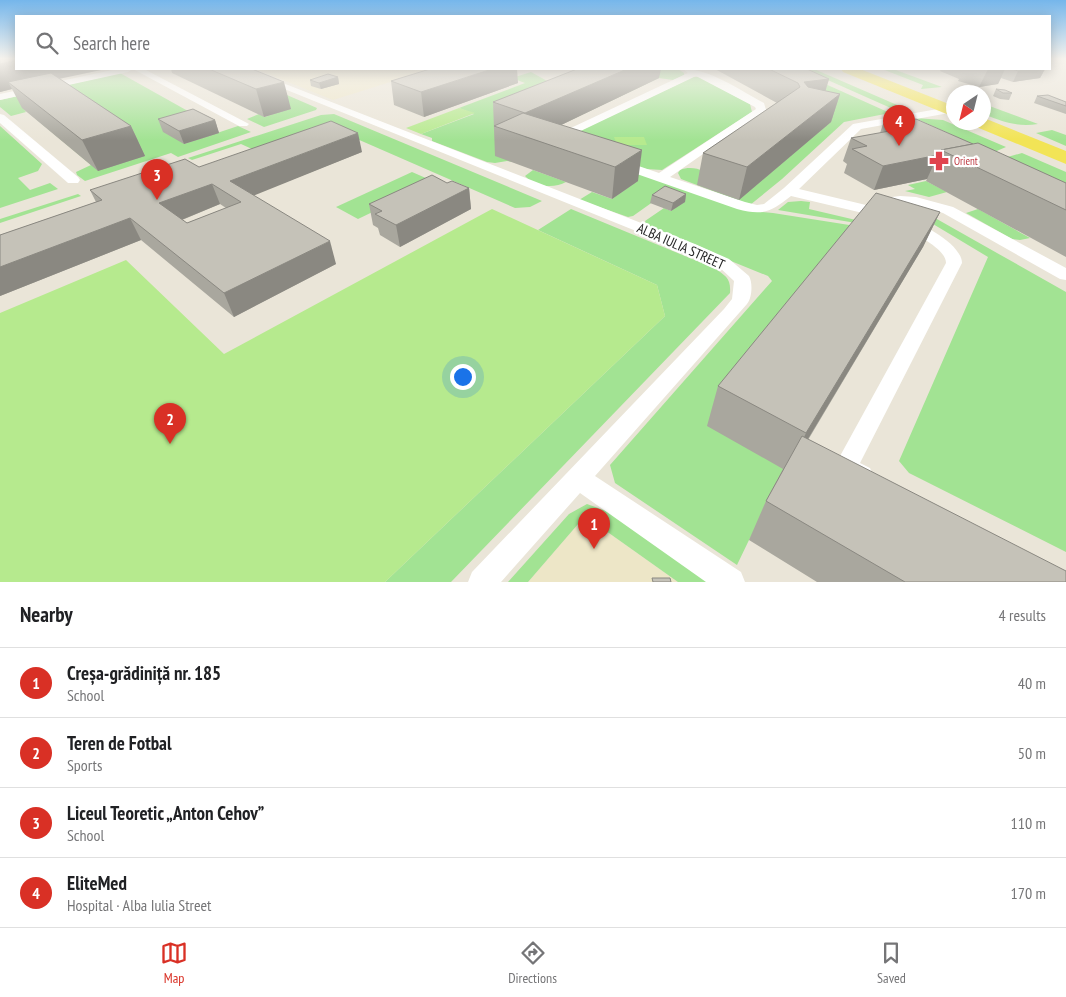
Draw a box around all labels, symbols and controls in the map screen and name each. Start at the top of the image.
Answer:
search box [15,15,1051,70]
icon: search [33,29,61,57]
text: Search here [73,31,150,55]
north arrow [946,85,991,130]
pin: 4 [883,105,915,146]
pharmacy icon: Orient [928,150,950,172]
place label: Orient [954,154,978,168]
pin: 3 [141,159,173,200]
street label: ALBA IULIA STREET [634,219,728,274]
your location [450,364,476,390]
pin: 2 [154,403,186,444]
pin: 1 [578,508,610,549]
text: Nearby [20,601,73,628]
text: 4 results [999,605,1046,625]
text: Creșa-grădiniță nr. 185 [67,661,221,685]
text: 1 [32,673,40,693]
text: 40 m [1018,673,1046,693]
text: School [67,685,104,705]
text: Teren de Fotbal [67,731,172,755]
text: 2 [32,743,40,763]
text: 50 m [1018,743,1046,763]
text: Sports [67,755,102,775]
text: Liceul Teoretic „Anton Cehov” [67,801,264,825]
text: 3 [32,813,40,833]
text: 110 m [1011,813,1046,833]
text: School [67,825,104,845]
text: EliteMed [67,871,127,895]
text: 4 [32,883,40,903]
text: 170 m [1011,883,1046,903]
text: Hospital · Alba Iulia Street [67,895,211,915]
tab: Map [160,939,188,987]
tab: Directions [508,939,557,987]
tab: Saved [877,939,906,987]

